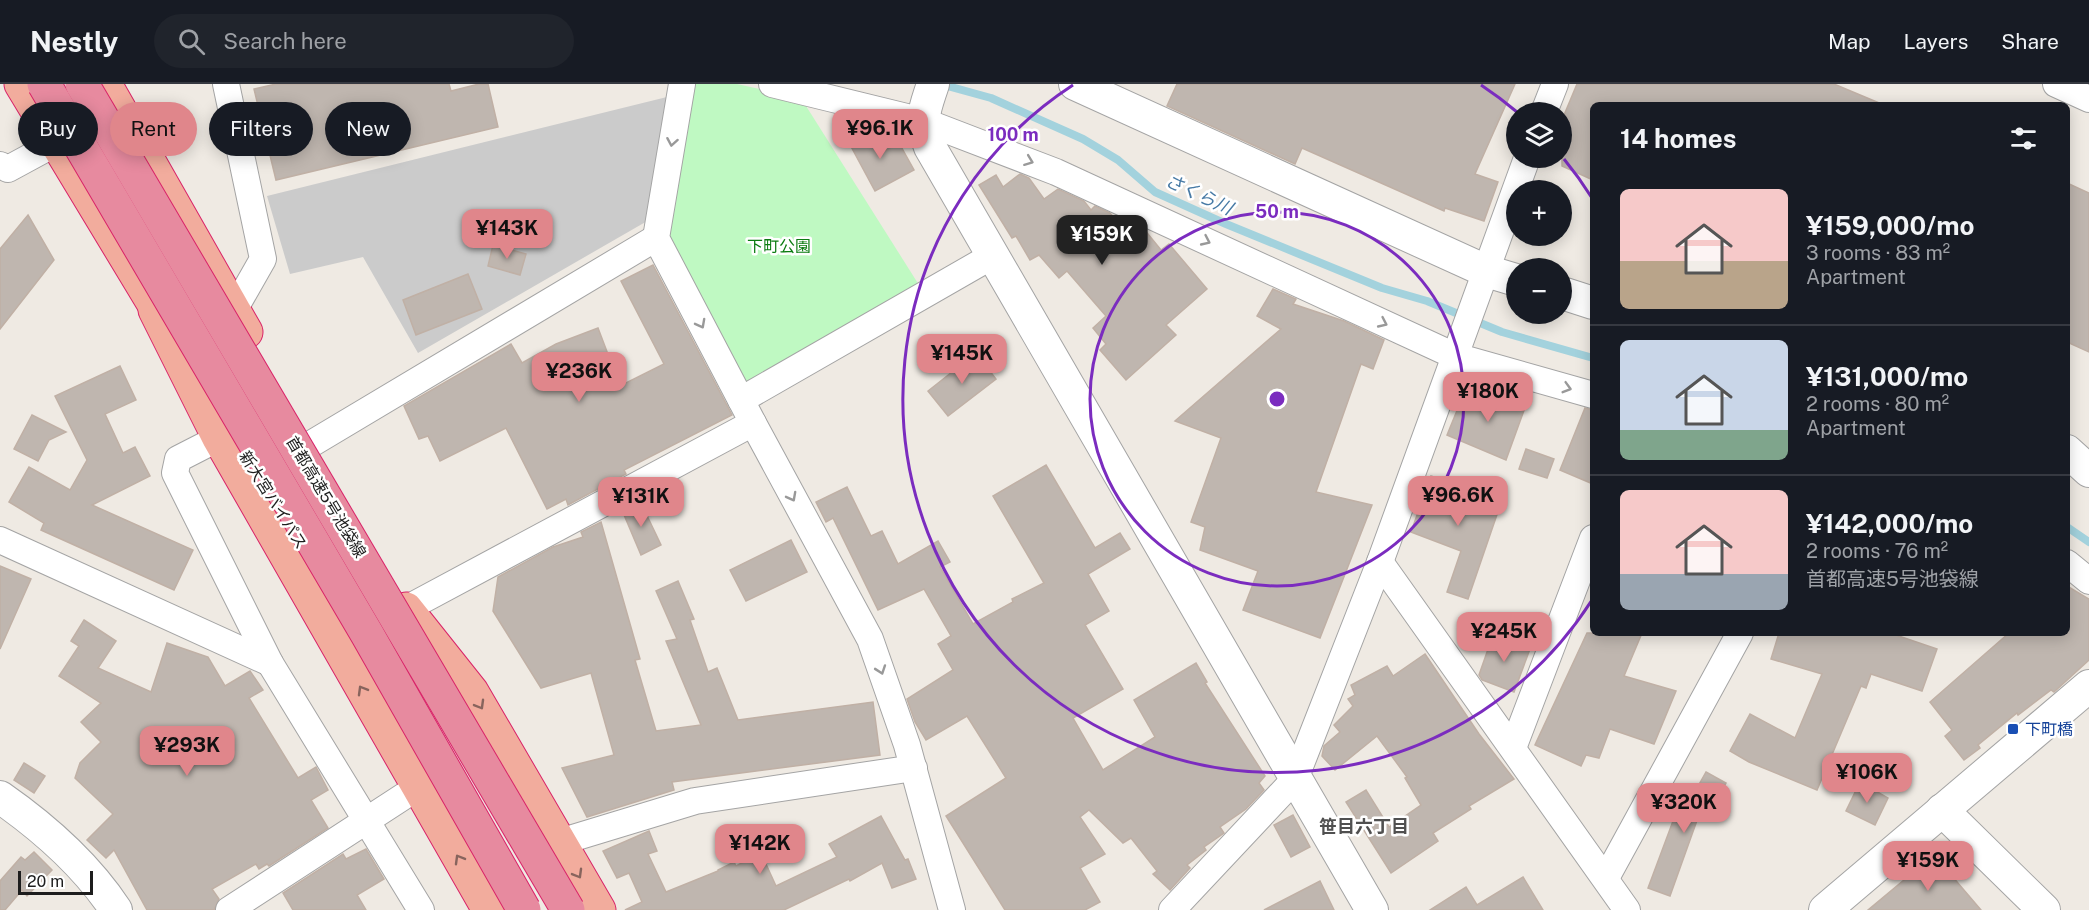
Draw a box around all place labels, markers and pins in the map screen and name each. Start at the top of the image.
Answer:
pin: ¥96.1K [831,109,929,160]
pin: ¥143K [465,209,549,260]
pin: ¥159K [1060,215,1144,266]
pin: ¥145K [920,334,1004,385]
pin: ¥236K [537,352,621,403]
pin: ¥180K [1446,372,1530,423]
centre of rings [1267,389,1287,409]
pin: ¥96.6K [1409,476,1507,527]
pin: ¥131K [599,477,683,528]
pin: ¥245K [1462,612,1546,663]
place label: 下町橋 [2025,720,2073,739]
marker: 下町橋 [2006,722,2020,736]
pin: ¥293K [145,726,229,777]
pin: ¥106K [1825,753,1909,804]
pin: ¥320K [1642,783,1726,834]
pin: ¥142K [718,824,802,875]
pin: ¥159K [1886,841,1970,892]

